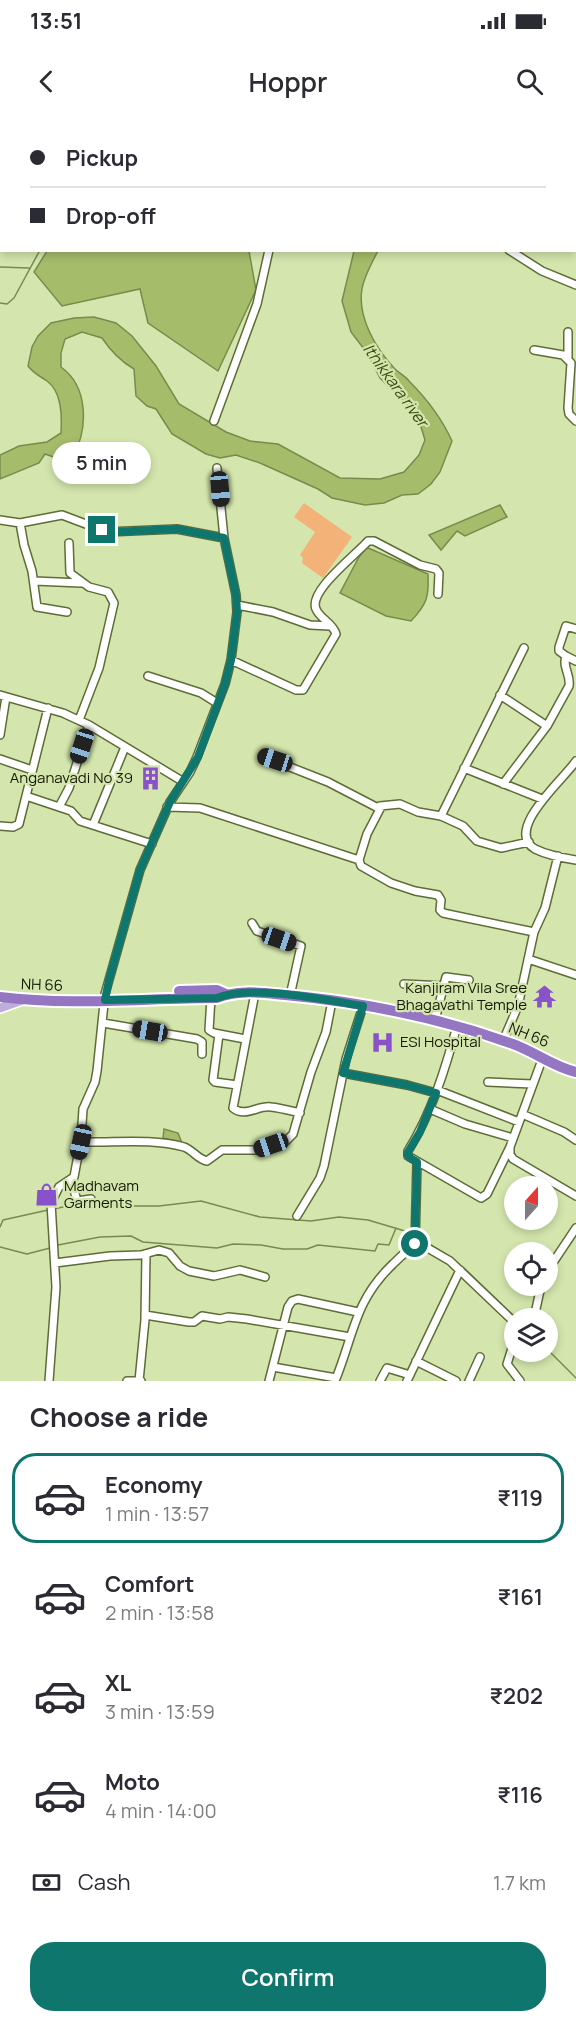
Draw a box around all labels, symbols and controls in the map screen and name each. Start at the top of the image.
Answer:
text: 13:51 [30,6,83,36]
text: Hoppr [249,63,327,100]
icon: back [30,65,63,98]
icon: search [513,65,546,98]
text: Pickup [66,143,138,173]
text: Drop-off [66,201,156,231]
water label: Ithikkara river [358,339,435,433]
callout: 5 min [52,443,152,485]
text: 5 min [76,449,127,476]
car [209,470,231,508]
route end [88,516,115,543]
car [68,726,96,766]
car [255,746,295,774]
building icon: Anganavadi No 39 [138,765,164,791]
place label: Anganavadi No 39 [10,767,133,788]
car [259,925,299,953]
street label: NH 66 [21,973,63,996]
place label: Kanjiram Vila Sree Bhagavathi Temple [397,977,527,1015]
temple icon: Kanjiram Vila Sree Bhagavathi Temple [532,984,558,1010]
street label: NH 66 [506,1017,553,1052]
car [131,1019,169,1043]
hospital icon: ESI Hospital [369,1029,395,1055]
place label: ESI Hospital [400,1031,481,1052]
car [68,1123,94,1161]
car [251,1131,291,1159]
place label: Madhavam Garments [64,1175,139,1213]
north arrow [504,1176,558,1230]
map controls [504,1176,558,1362]
shop icon: Madhavam Garments [33,1182,59,1208]
route start [401,1230,428,1257]
button: locate [504,1242,558,1296]
button: layers [504,1308,558,1362]
text: Choose a ride [30,1398,208,1435]
text: Economy [105,1470,203,1500]
icon: car [33,1471,87,1525]
text: ₹119 [497,1483,543,1513]
text: 1 min · 13:57 [105,1500,209,1527]
text: Comfort [105,1569,194,1599]
icon: car [33,1570,87,1624]
text: ₹161 [498,1582,543,1612]
text: 2 min · 13:58 [105,1599,214,1626]
text: XL [105,1668,131,1698]
icon: car [33,1669,87,1723]
text: ₹202 [490,1681,543,1711]
text: 3 min · 13:59 [105,1698,215,1725]
text: Moto [105,1767,160,1797]
icon: car [33,1768,87,1822]
text: ₹116 [497,1780,543,1810]
text: 4 min · 14:00 [105,1797,217,1824]
icon: cash [30,1866,63,1899]
text: Cash [78,1867,131,1897]
text: 1.7 km [493,1869,546,1896]
button: Confirm [30,1942,546,2011]

